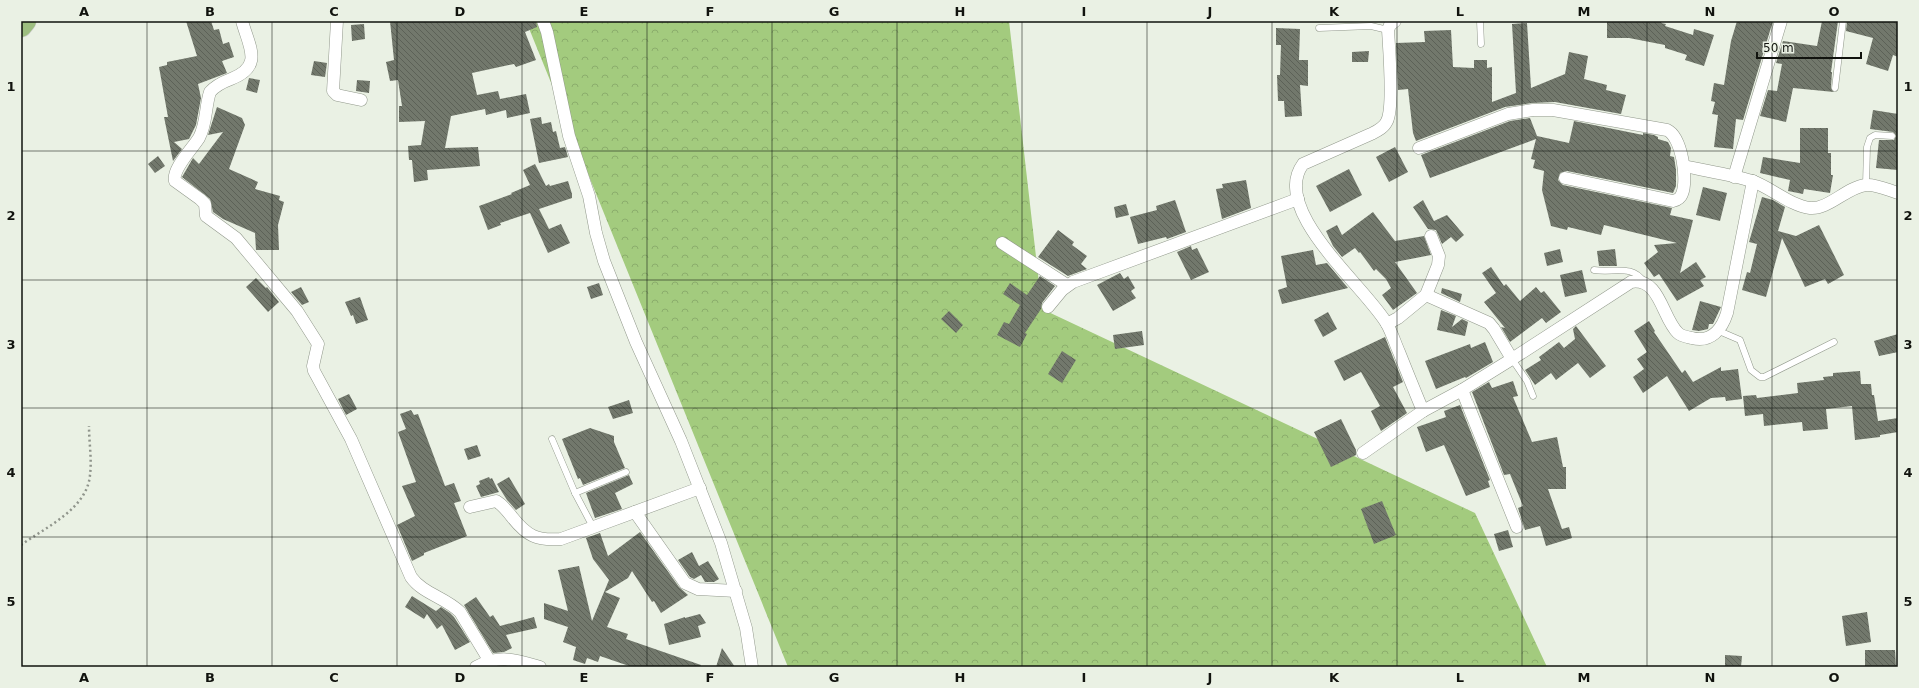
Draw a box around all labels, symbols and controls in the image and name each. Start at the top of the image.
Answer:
text: A [79,4,89,19]
text: B [205,4,215,19]
text: C [329,4,339,19]
text: D [455,4,466,19]
text: E [580,4,588,19]
text: F [706,4,714,19]
text: G [829,4,839,19]
text: H [955,4,965,19]
text: I [1082,4,1086,19]
text: J [1207,4,1212,19]
text: K [1329,4,1340,19]
text: L [1456,4,1464,19]
text: M [1578,4,1590,19]
text: N [1705,4,1715,19]
text: O [1828,4,1840,19]
scale bar [1757,34,1861,60]
text: 50 m [1763,41,1794,55]
text: 1 [6,79,16,94]
text: 1 [1903,79,1913,94]
text: 2 [6,208,16,223]
text: 2 [1903,208,1913,223]
text: 3 [6,337,16,352]
text: 3 [1903,337,1913,352]
text: 4 [6,465,16,480]
text: 4 [1903,465,1913,480]
text: 5 [6,594,16,609]
text: 5 [1903,594,1913,609]
text: A [79,670,89,685]
text: B [205,670,215,685]
text: C [329,670,339,685]
text: D [455,670,466,685]
text: E [580,670,588,685]
text: F [706,670,714,685]
text: G [829,670,839,685]
text: H [955,670,965,685]
text: I [1082,670,1086,685]
text: J [1207,670,1212,685]
text: K [1329,670,1340,685]
text: L [1456,670,1464,685]
text: M [1578,670,1590,685]
text: N [1705,670,1715,685]
text: O [1828,670,1840,685]

